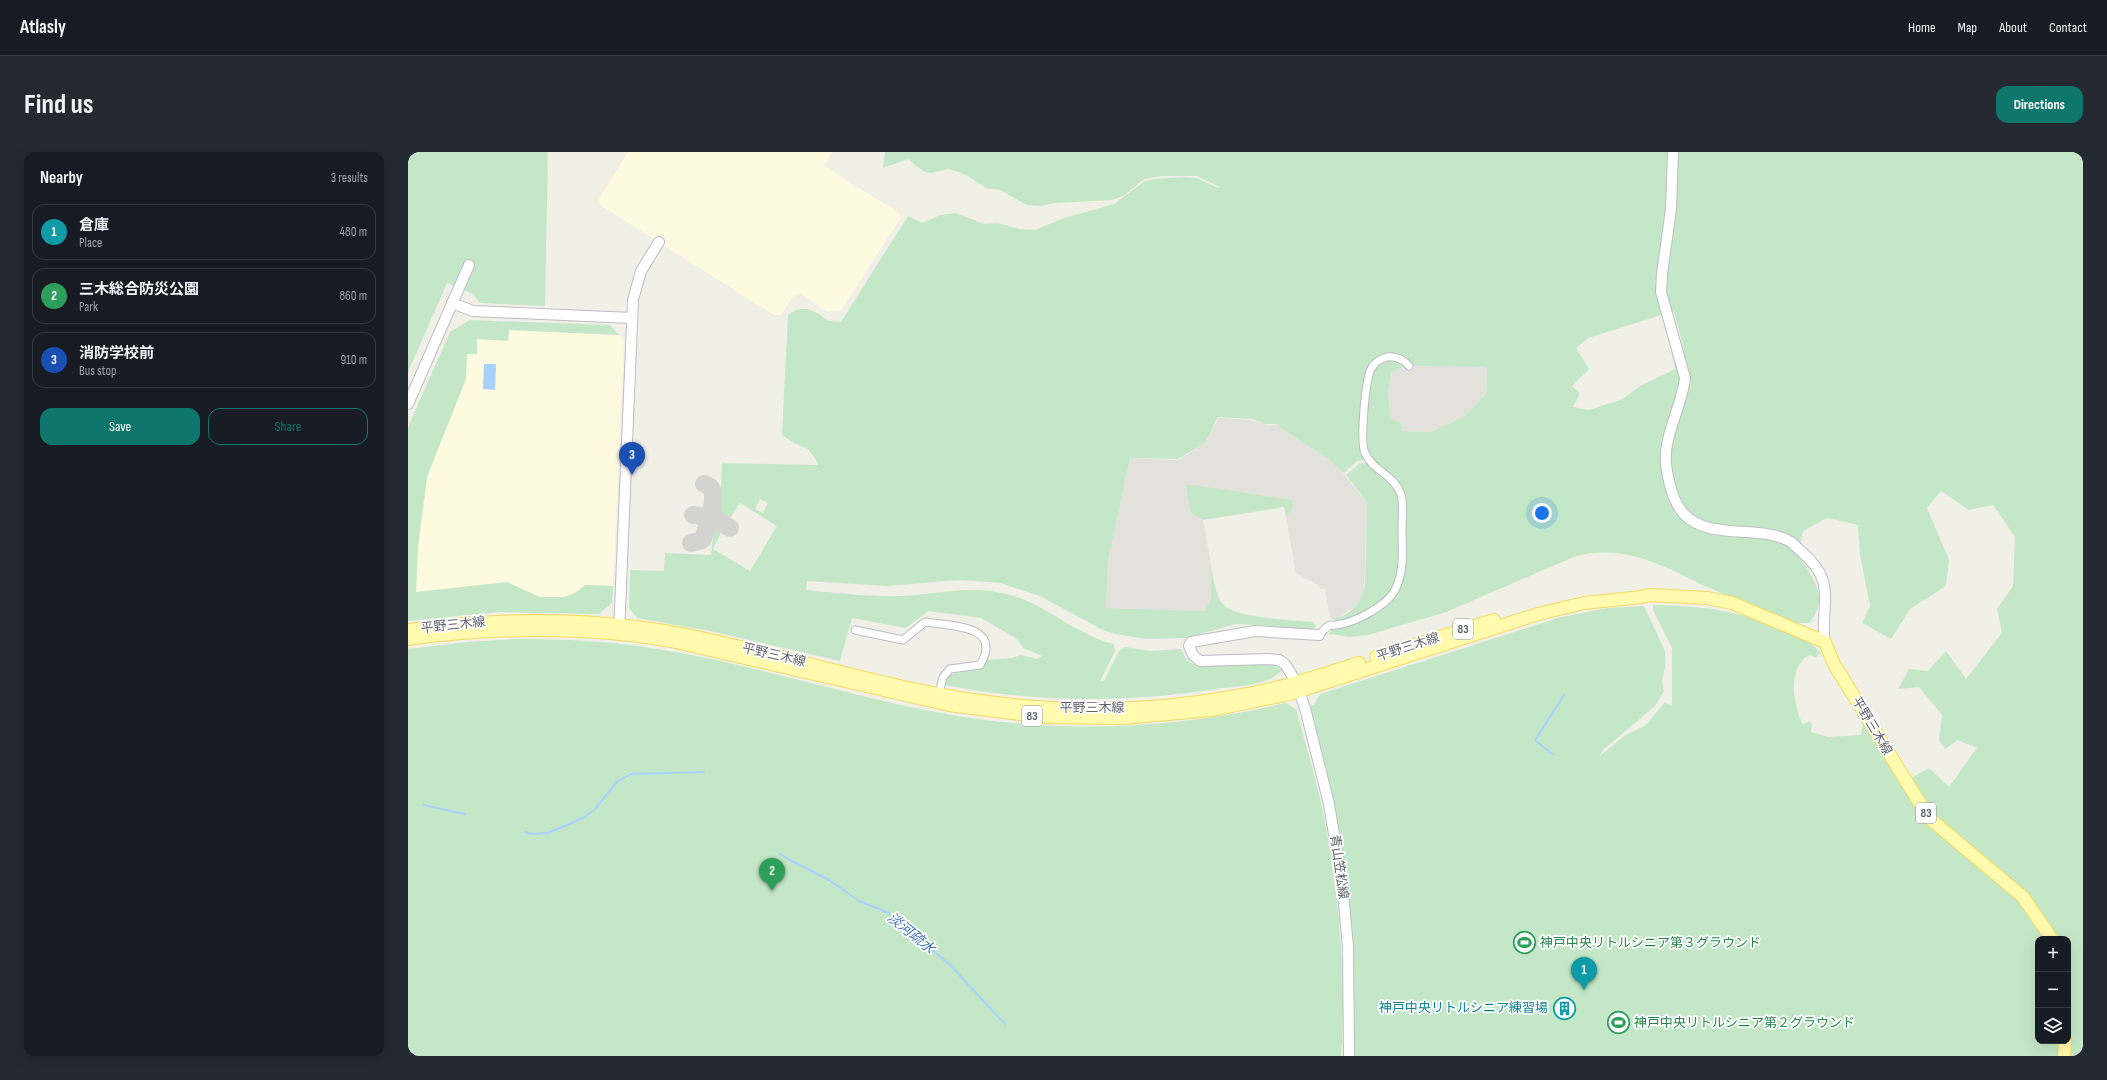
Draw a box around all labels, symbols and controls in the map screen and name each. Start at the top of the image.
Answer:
text: Atlasly [20,16,66,39]
text: Home [1908,19,1936,36]
text: Map [1958,19,1977,36]
text: About [1999,19,2027,36]
text: Contact [2049,19,2087,36]
button: Directions [1996,86,2083,123]
text: Find us [24,88,93,121]
text: Nearby [40,168,83,188]
text: 3 results [331,170,368,186]
text: 倉庫 [79,216,109,235]
text: 1 [51,224,57,240]
text: 480 m [340,224,367,240]
text: Place [79,235,102,251]
text: 三木総合防災公園 [79,280,199,299]
text: 2 [51,288,57,304]
text: 860 m [339,288,367,304]
text: Park [79,299,98,315]
text: 消防学校前 [79,344,154,363]
text: 3 [51,352,57,368]
text: 910 m [340,352,367,368]
text: Bus stop [79,363,116,379]
button: Save [40,408,200,445]
button: Share [208,408,368,445]
pin: 3 [619,442,645,475]
your location [1532,503,1552,523]
street label: 平野三木線 [420,614,486,636]
road number: 83 [1453,619,1473,639]
street label: 平野三木線 [1375,629,1441,665]
street label: 平野三木線 [741,640,807,670]
street label: 平野三木線 [1848,694,1896,758]
street label: 平野三木線 [1059,700,1125,716]
road number: 83 [1022,706,1042,726]
road number: 83 [1916,803,1936,823]
street label: 青山笠松線 [1327,834,1351,900]
pin: 2 [759,858,785,891]
water label: 淡河疏水 [884,909,940,958]
sports icon: 神戸中央リトルシニア第３グラウンド [1511,930,1537,956]
place label: 神戸中央リトルシニア第３グラウンド [1540,935,1761,951]
map controls [2035,936,2071,1044]
button: + [2035,936,2071,972]
pin: 1 [1571,957,1597,990]
button: − [2035,972,2071,1008]
building icon: 神戸中央リトルシニア練習場 [1551,995,1577,1021]
place label: 神戸中央リトルシニア練習場 [1379,1000,1548,1016]
button: layers [2035,1008,2071,1044]
sports icon: 神戸中央リトルシニア第２グラウンド [1606,1010,1632,1036]
place label: 神戸中央リトルシニア第２グラウンド [1634,1015,1855,1031]

